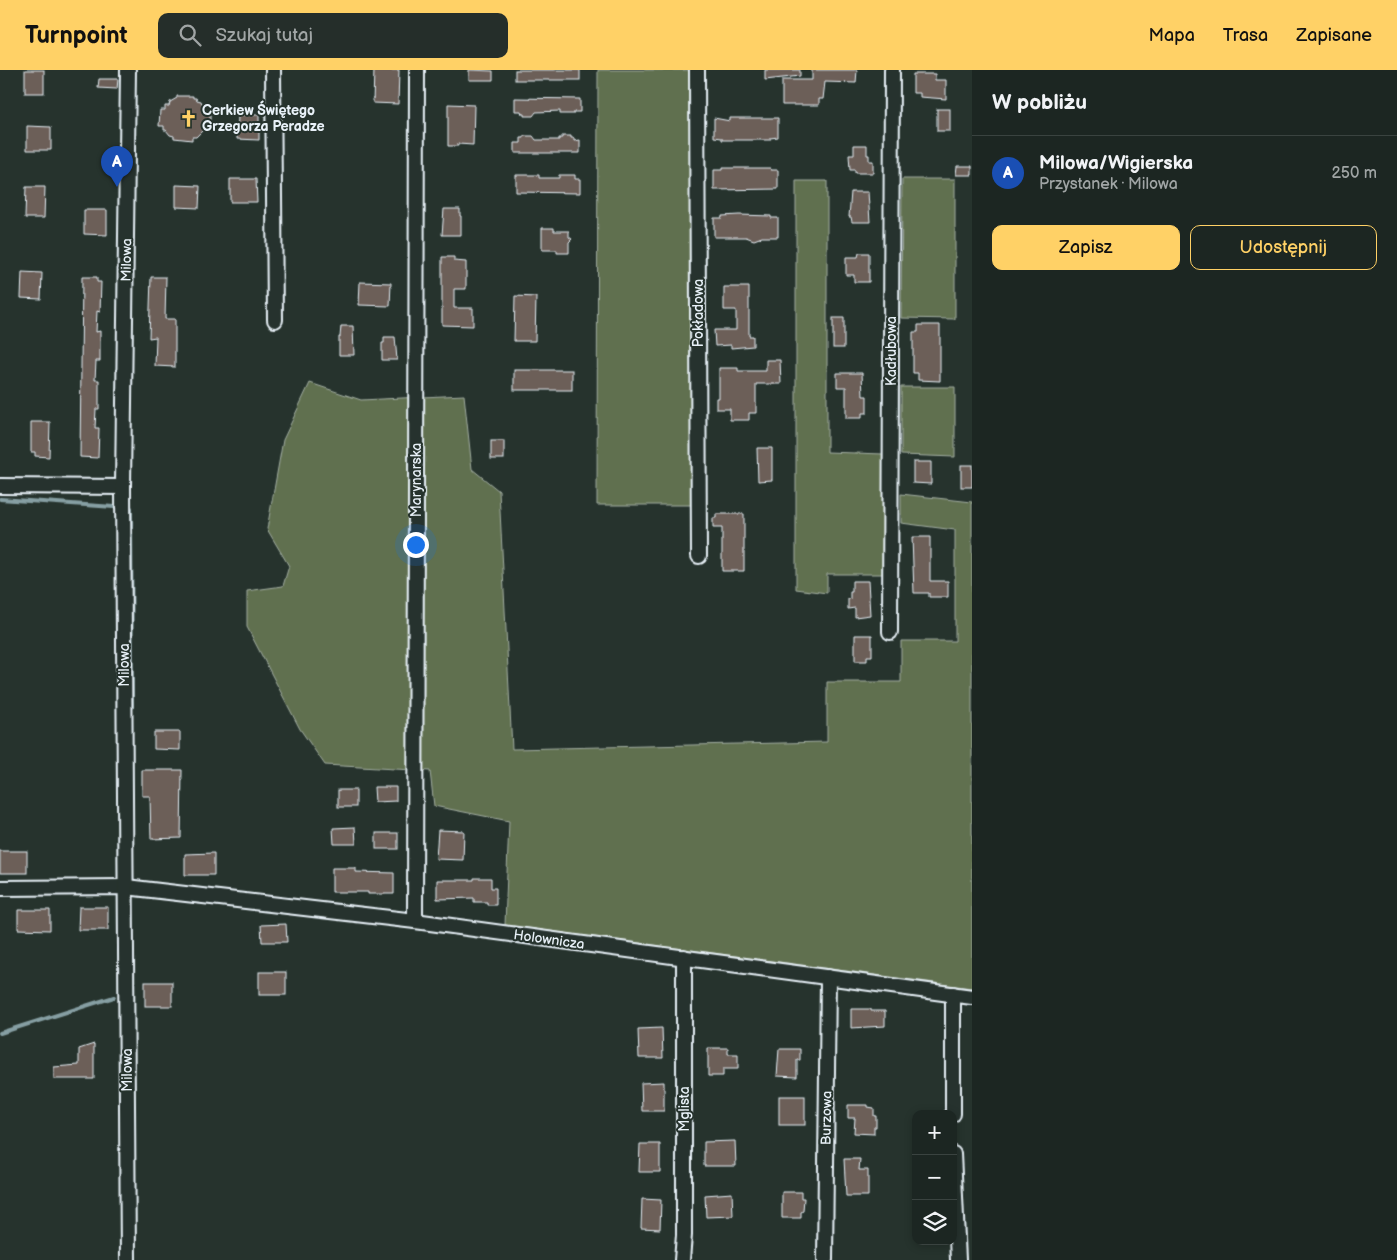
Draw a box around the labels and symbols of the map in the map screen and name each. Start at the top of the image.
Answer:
place label: Cerkiew Świętego Grzegorza Peradze [202,100,325,135]
church icon: Cerkiew Świętego Grzegorza Peradze [178,108,198,128]
pin: A [101,146,133,187]
street label: Milowa [118,238,135,282]
street label: Pokładowa [690,279,707,347]
street label: Kadłubowa [883,316,900,386]
street label: Marynarska [408,443,425,517]
your location [403,532,429,558]
street label: Milowa [116,643,133,687]
street label: Holownicza [512,926,586,953]
street label: Milowa [119,1048,136,1092]
street label: Mglista [676,1086,693,1132]
street label: Burzowa [818,1091,835,1145]

